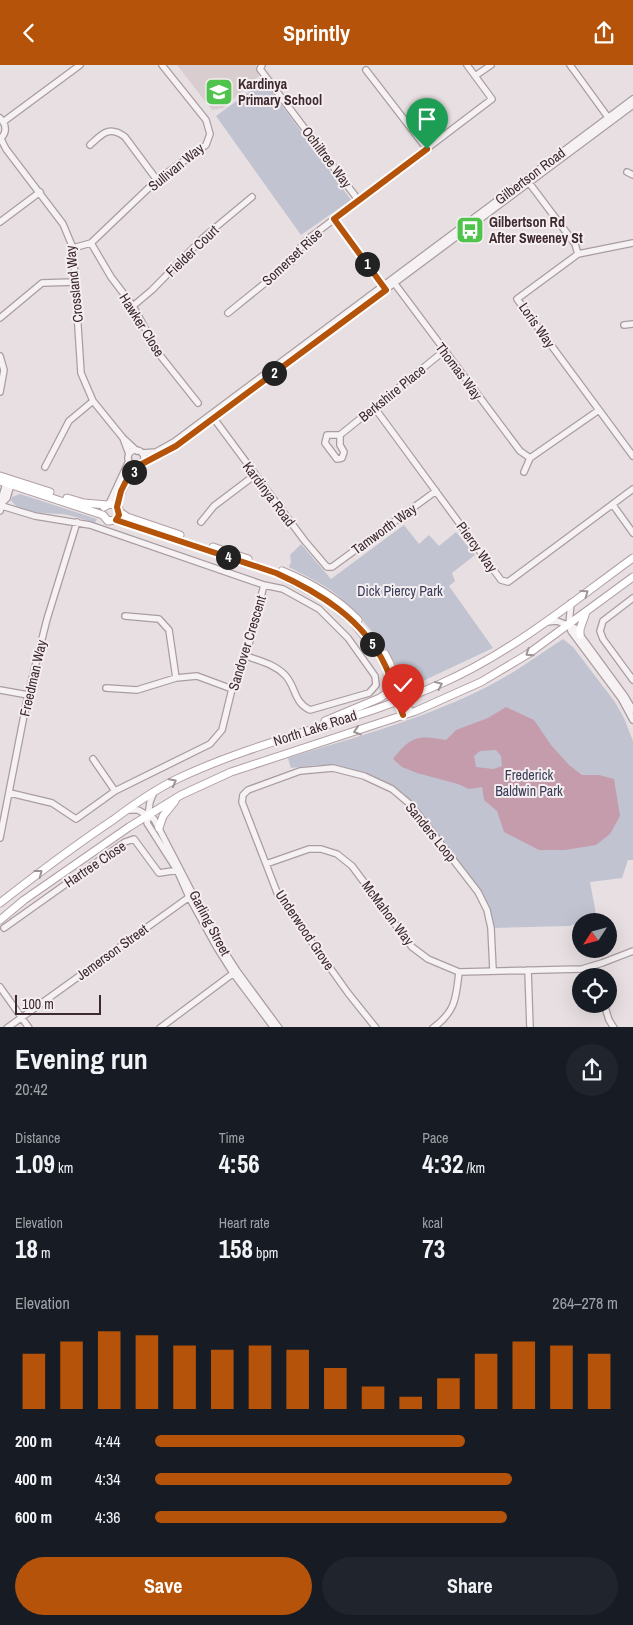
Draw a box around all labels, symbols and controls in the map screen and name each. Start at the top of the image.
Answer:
text: Sprintly [283,18,350,48]
icon: back [15,19,43,47]
icon: share [590,19,618,47]
place label: Kardinya Primary School [238,75,322,109]
school or university icon: Kardinya Primary School [204,77,234,107]
pin [406,98,448,149]
icon: arrive [413,105,441,133]
street label: Ochiltree Way [298,123,356,191]
street label: Sullivan Way [144,139,208,195]
street label: Gilbertson Road [491,144,569,208]
place label: Gilbertson Rd After Sweeney St [489,213,583,247]
bus stop icon: Gilbertson Rd After Sweeney St [455,215,485,245]
street label: Fielder Court [162,221,222,281]
street label: Somerset Rise [258,225,326,289]
street label: Crossland Way [61,244,87,323]
pin: 1 [354,251,380,277]
text: 1 [364,255,371,273]
street label: Hawker Close [115,290,169,360]
street label: Loris Way [515,299,559,351]
street label: Thomas Way [432,339,487,403]
pin: 2 [262,361,286,385]
street label: Berkshire Place [355,361,429,425]
text: 2 [271,364,278,382]
street label: Kardinya Road [239,458,299,530]
pin: 3 [122,459,146,485]
text: 3 [131,463,138,481]
street label: Tamworth Way [348,499,420,559]
street label: Piercy Way [453,518,502,576]
pin: 4 [216,545,240,569]
text: 4 [225,548,232,566]
park label: Dick Piercy Park [357,582,443,600]
one-way arrow [579,590,589,599]
street label: Sandover Crescent [224,593,270,693]
pin: 5 [360,631,384,657]
text: 5 [369,635,376,653]
street label: Freedman Way [15,638,51,718]
one-way arrow [525,647,535,656]
pin [382,664,424,715]
icon: check [389,671,417,699]
one-way arrow [434,680,443,691]
street label: North Lake Road [271,706,359,750]
one-way arrow [354,726,362,736]
park label: Frederick Baldwin Park [495,766,563,800]
one-way arrow [168,778,177,788]
street label: Sanders Loop [402,799,460,865]
street label: Hartree Close [61,837,129,891]
one-way arrow [33,871,42,879]
street label: McMahon Way [358,877,418,949]
street label: Underwood Grove [271,886,339,974]
street label: Garling Street [185,887,235,959]
north arrow [572,913,618,957]
map controls [572,913,617,1013]
street label: Jemerson Street [73,920,151,984]
button: locate [572,968,617,1013]
scale bar [15,993,101,1016]
text: 100 m [22,995,54,1013]
text: Evening run [15,1040,148,1078]
button: share [566,1044,618,1096]
text: 20:42 [15,1078,48,1100]
text: Distance [15,1129,60,1147]
text: Time [219,1129,245,1147]
text: Pace [422,1129,449,1147]
text: 1.09 [15,1147,55,1181]
text: 4:56 [219,1147,260,1181]
text: 4:32 [422,1147,463,1181]
text: km [55,1159,73,1177]
text: /km [463,1159,485,1177]
text: Elevation [15,1214,63,1232]
text: Heart rate [219,1214,270,1232]
text: kcal [422,1214,443,1232]
text: 18 [15,1232,38,1266]
text: 158 [219,1232,253,1266]
text: 73 [422,1232,445,1266]
text: m [38,1244,51,1262]
text: bpm [253,1244,278,1262]
text: Elevation [15,1292,70,1314]
text: 264–278 m [552,1292,618,1314]
text: 200 m [15,1430,52,1452]
text: 4:44 [95,1430,121,1452]
text: 400 m [15,1468,52,1490]
text: 4:34 [95,1468,121,1490]
text: 600 m [15,1506,52,1528]
text: 4:36 [95,1506,121,1528]
button: Save [15,1557,312,1615]
button: Share [322,1557,618,1615]

